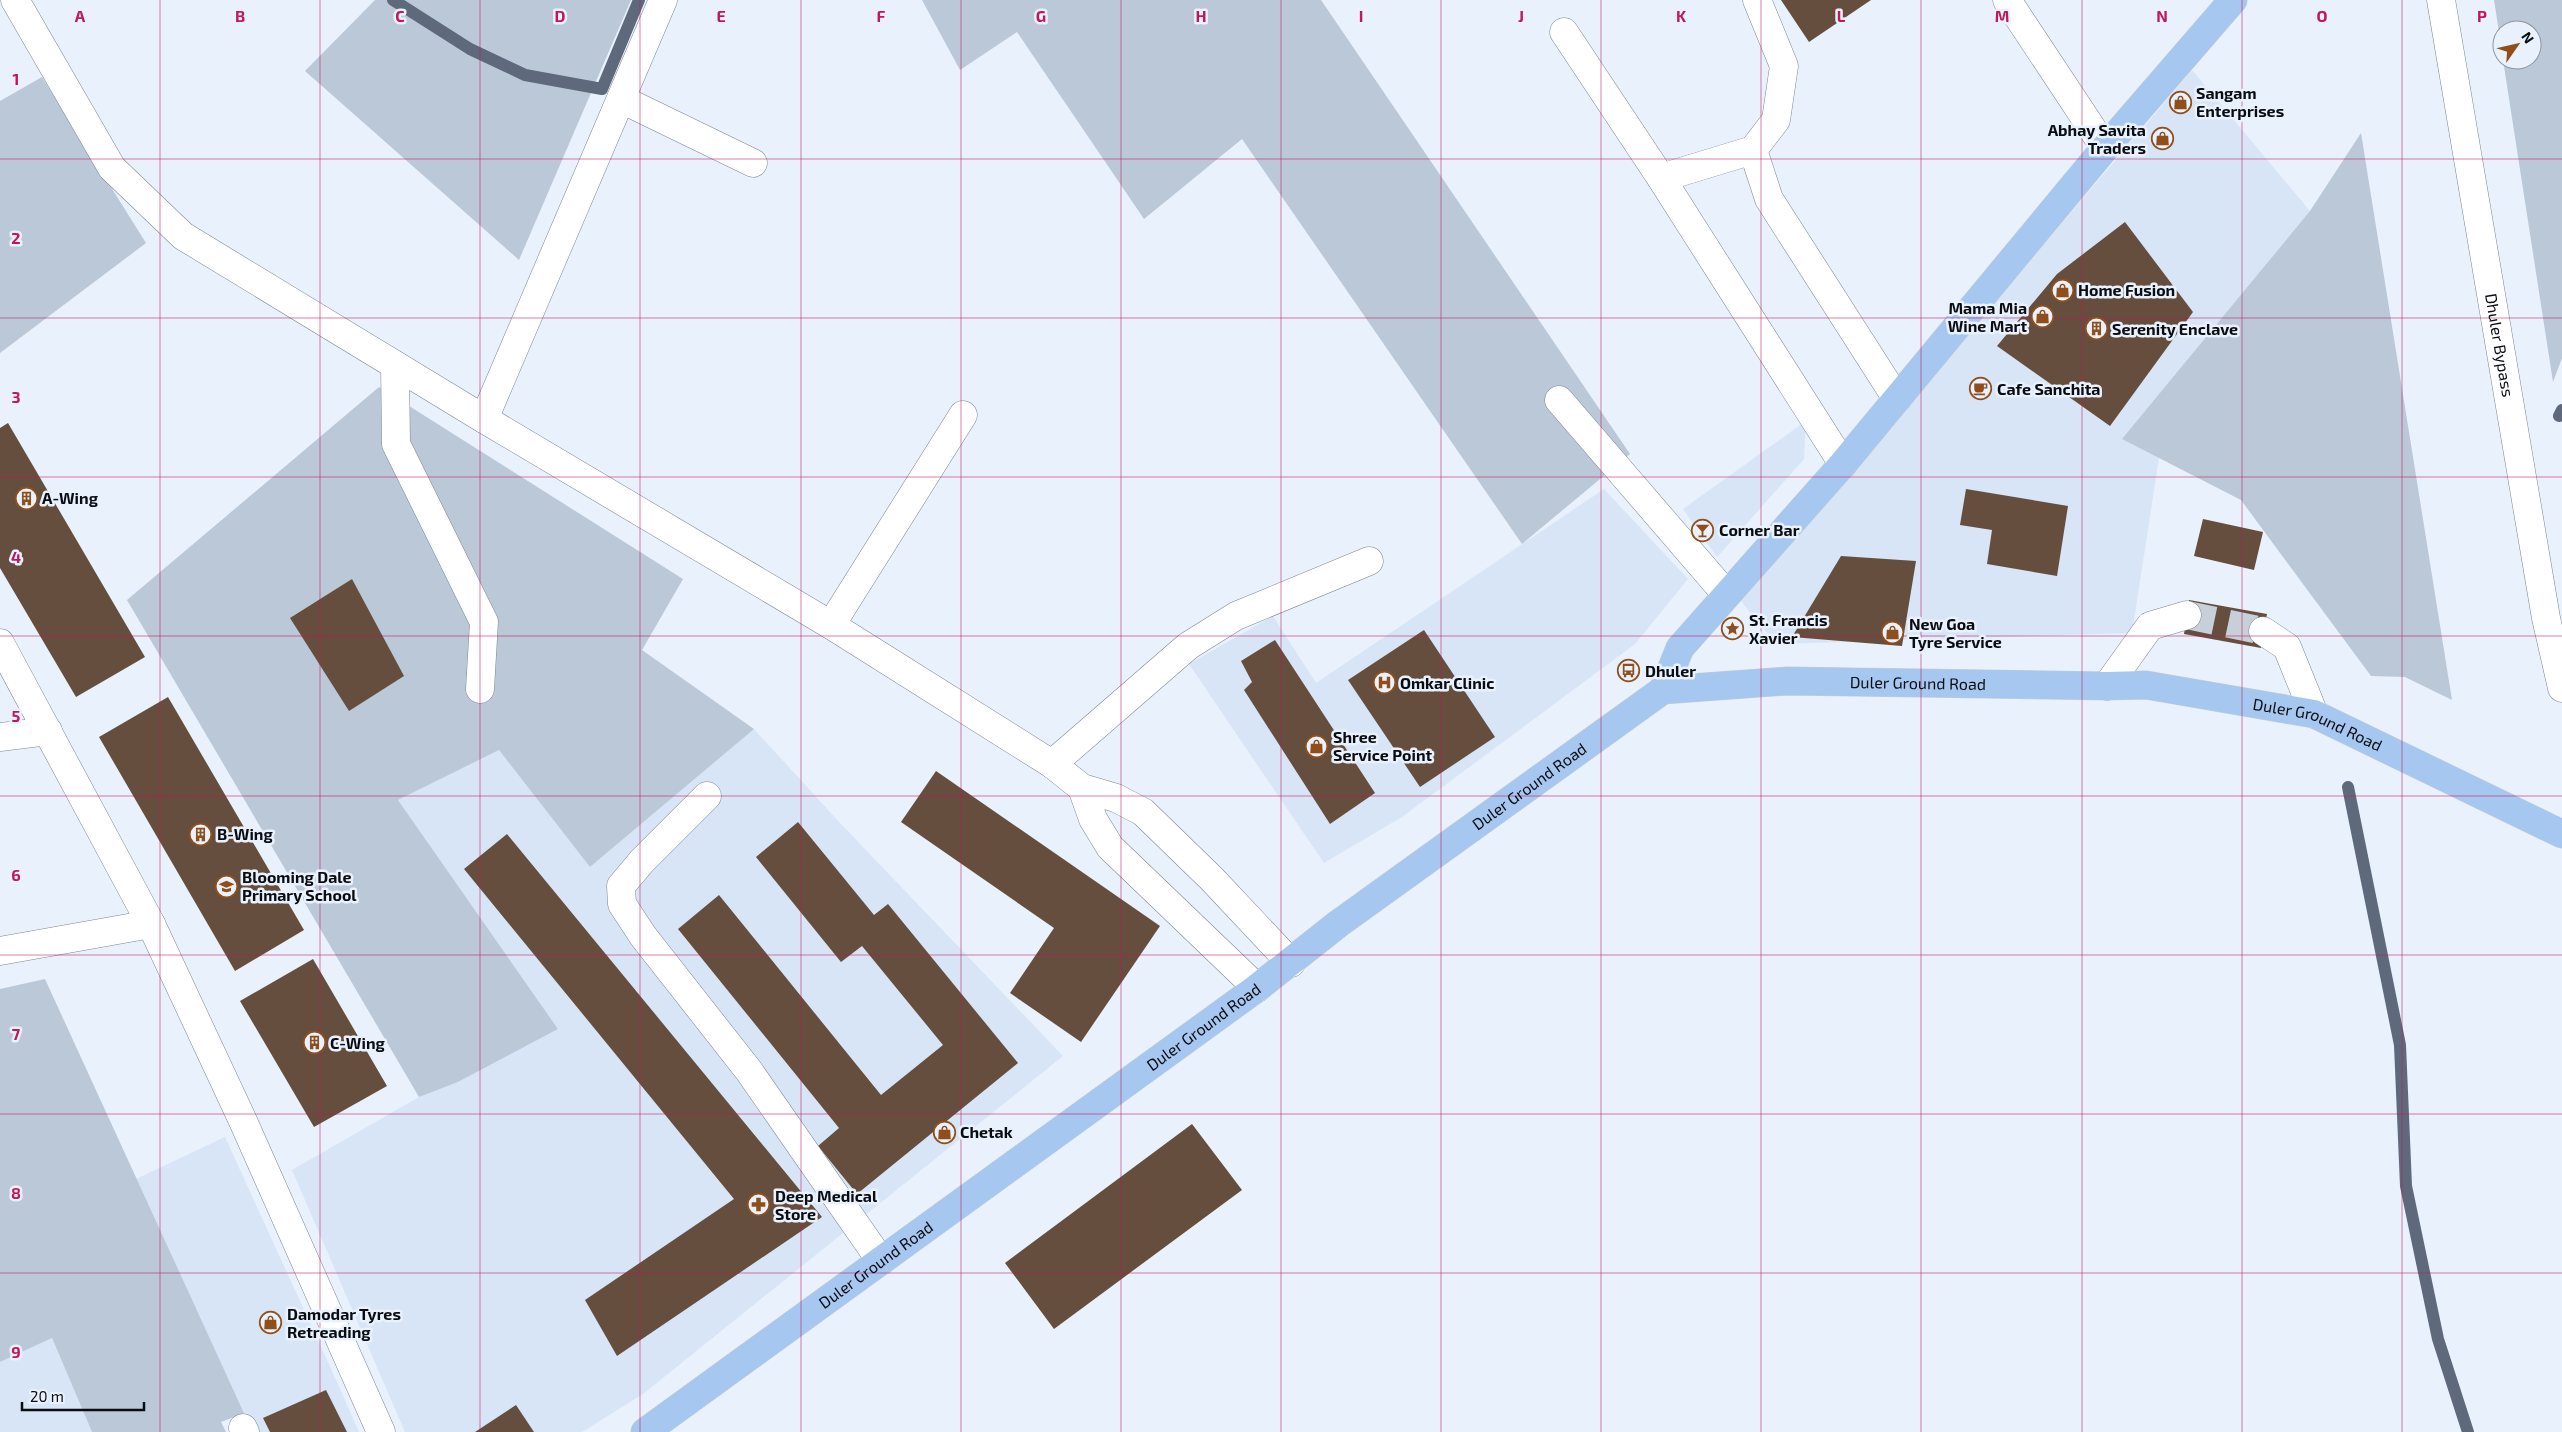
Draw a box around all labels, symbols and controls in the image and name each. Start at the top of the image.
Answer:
text: A [75,6,86,25]
text: B [235,6,245,25]
text: C [395,6,405,25]
text: D [555,6,566,25]
text: E [716,6,726,25]
text: F [877,6,886,25]
text: G [1036,6,1046,25]
text: H [1195,6,1207,25]
text: I [1359,6,1363,25]
text: J [1518,6,1524,25]
text: K [1676,6,1687,25]
text: L [1837,6,1846,25]
text: M [1995,6,2009,25]
text: N [2156,6,2168,25]
text: O [2316,6,2328,25]
text: P [2477,6,2487,25]
north arrow [2492,20,2542,70]
text: N [2518,29,2538,46]
text: 1 [13,69,19,88]
place label: Sangam Enterprises [2196,83,2284,120]
shop icon: Sangam Enterprises [2168,90,2192,114]
place label: Abhay Savita Traders [2048,120,2146,157]
shop icon: Abhay Savita Traders [2150,127,2174,151]
text: 2 [11,228,21,247]
shop icon: Home Fusion [2050,278,2074,302]
place label: Home Fusion [2078,280,2175,299]
street label: Dhuler Bypass [2482,292,2518,398]
place label: Mama Mia Wine Mart [1948,298,2027,335]
shop icon: Mama Mia Wine Mart [2031,305,2055,329]
building icon: Serenity Enclave [2084,317,2108,341]
place label: Serenity Enclave [2112,319,2238,339]
cafe icon: Cafe Sanchita [1969,377,1993,401]
place label: Cafe Sanchita [1997,379,2100,398]
text: 3 [11,387,21,406]
building icon: A-Wing [14,486,38,510]
place label: A-Wing [42,488,99,507]
bar icon: Corner Bar [1691,518,1715,542]
place label: Corner Bar [1719,520,1800,539]
text: 4 [11,547,21,566]
place label: St. Francis Xavier [1749,610,1828,647]
place label: New Goa Tyre Service [1909,614,2002,652]
place icon: St. Francis Xavier [1721,617,1745,641]
shop icon: New Goa Tyre Service [1881,621,1905,645]
bus stop icon: Dhuler [1617,659,1641,683]
place label: Dhuler [1645,661,1696,680]
hospital icon: Omkar Clinic [1372,671,1396,695]
street label: Duler Ground Road [1850,672,1986,693]
place label: Omkar Clinic [1400,673,1494,692]
street label: Duler Ground Road [2252,694,2385,755]
text: 5 [12,706,21,725]
place label: Shree Service Point [1333,727,1433,764]
shop icon: Shree Service Point [1305,734,1329,758]
street label: Duler Ground Road [1468,738,1590,833]
building icon: B-Wing [189,822,213,846]
place label: B-Wing [217,824,273,843]
text: 6 [11,865,21,884]
place label: Blooming Dale Primary School [242,867,357,905]
school or university icon: Blooming Dale Primary School [214,874,238,898]
street label: Duler Ground Road [1143,979,1264,1074]
text: 7 [12,1024,21,1043]
building icon: C-Wing [302,1031,326,1055]
place label: C-Wing [330,1033,386,1052]
shop icon: Chetak [932,1120,956,1144]
place label: Chetak [960,1122,1013,1141]
text: 8 [11,1183,21,1202]
place label: Deep Medical Store [775,1186,878,1223]
pharmacy icon: Deep Medical Store [747,1193,771,1217]
street label: Duler Ground Road [815,1217,936,1312]
place label: Damodar Tyres Retreading [287,1304,401,1341]
shop icon: Damodar Tyres Retreading [259,1311,283,1335]
text: 9 [11,1342,21,1361]
scale bar [22,1380,145,1412]
text: 20 m [30,1387,64,1405]

